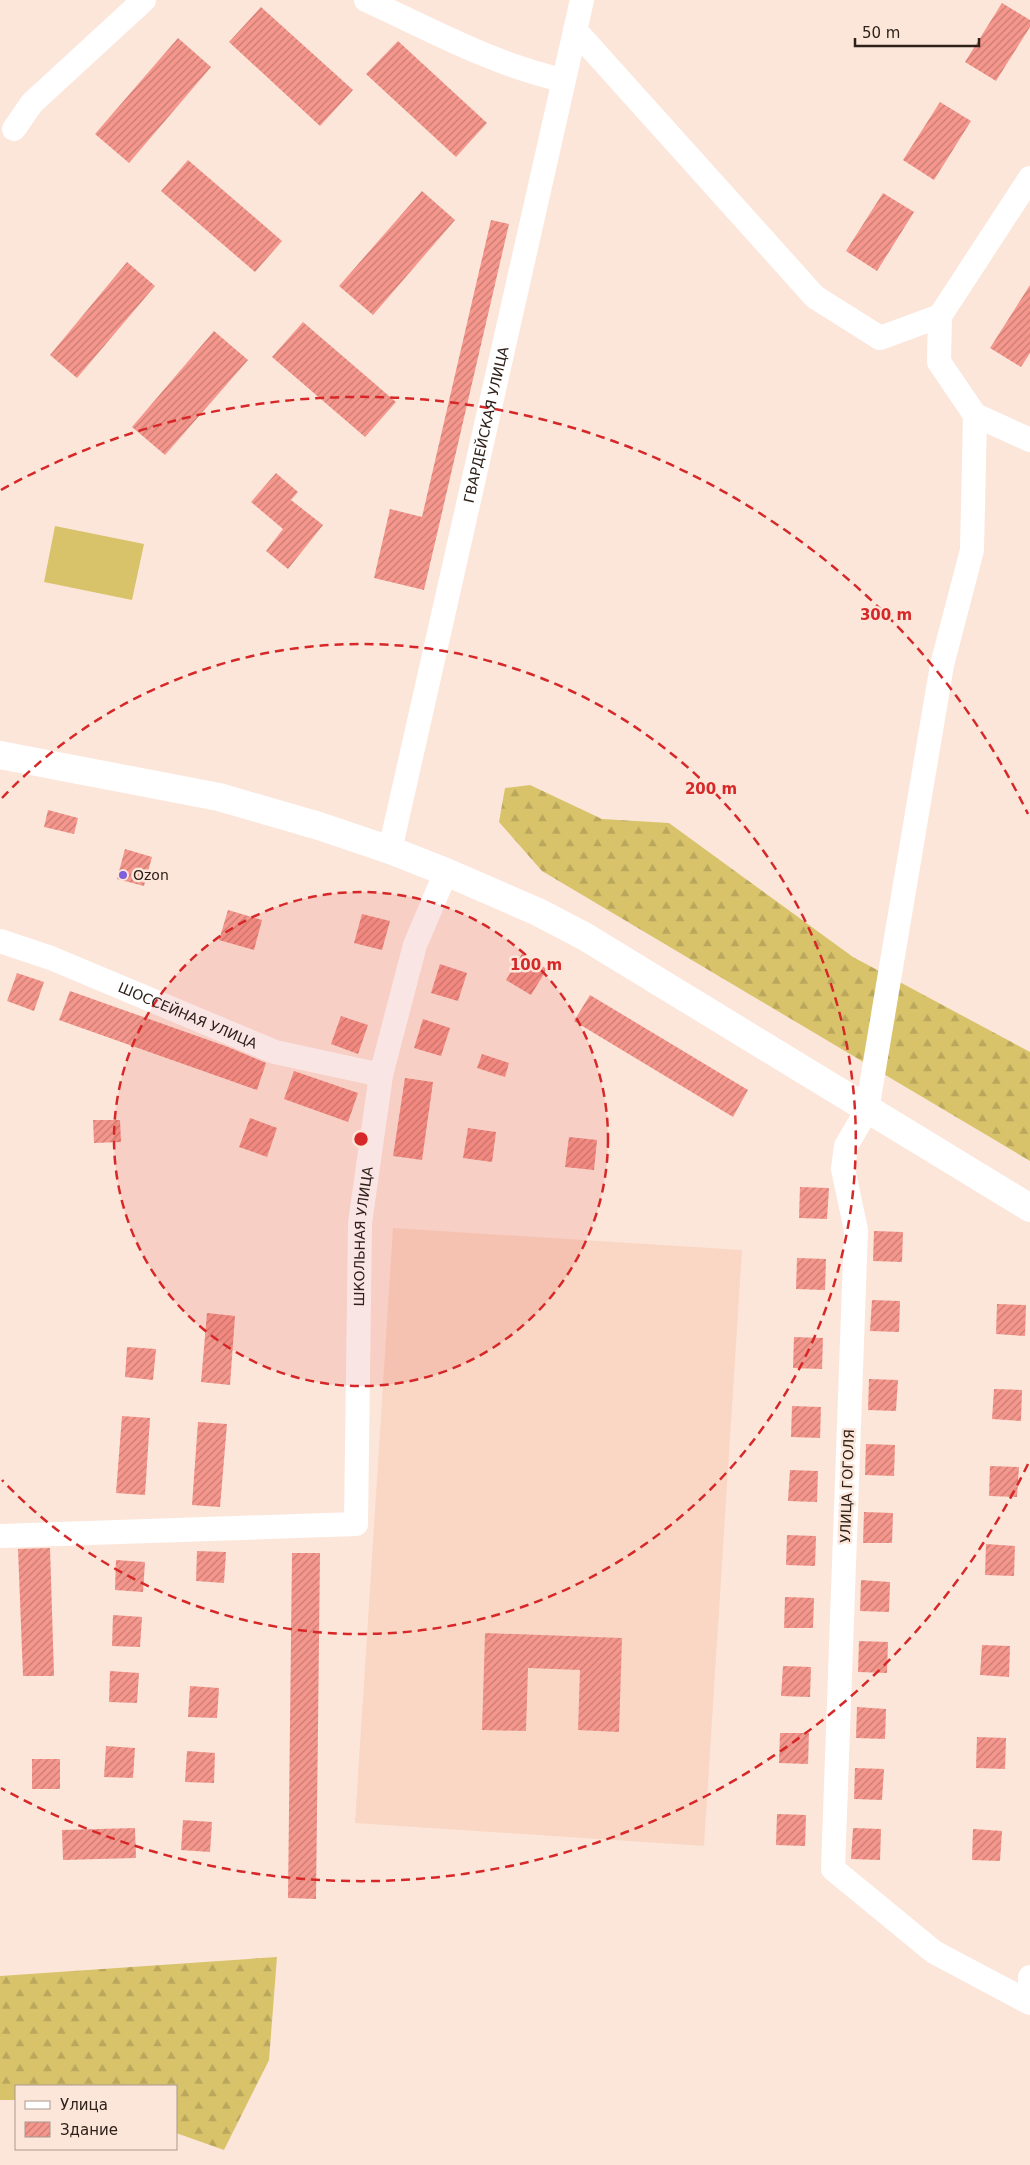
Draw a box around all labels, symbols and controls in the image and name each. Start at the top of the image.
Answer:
scale bar [855,15,979,47]
text: 50 m [862,24,900,42]
street label: ГВАРДЕЙСКАЯ УЛИЦА [461,345,512,504]
text: 300 m [860,606,912,624]
text: 200 m [685,780,737,798]
place label: Ozon [133,867,169,883]
marker: Ozon [117,869,129,881]
text: 100 m [510,956,562,974]
street label: ШОССЕЙНАЯ УЛИЦА [116,979,260,1052]
centre of rings [352,1130,370,1148]
street label: ШКОЛЬНАЯ УЛИЦА [351,1165,376,1307]
street label: УЛИЦА ГОГОЛЯ [837,1429,857,1543]
legend [15,2085,178,2150]
text: Улица [60,2096,108,2114]
text: Здание [60,2121,118,2139]

